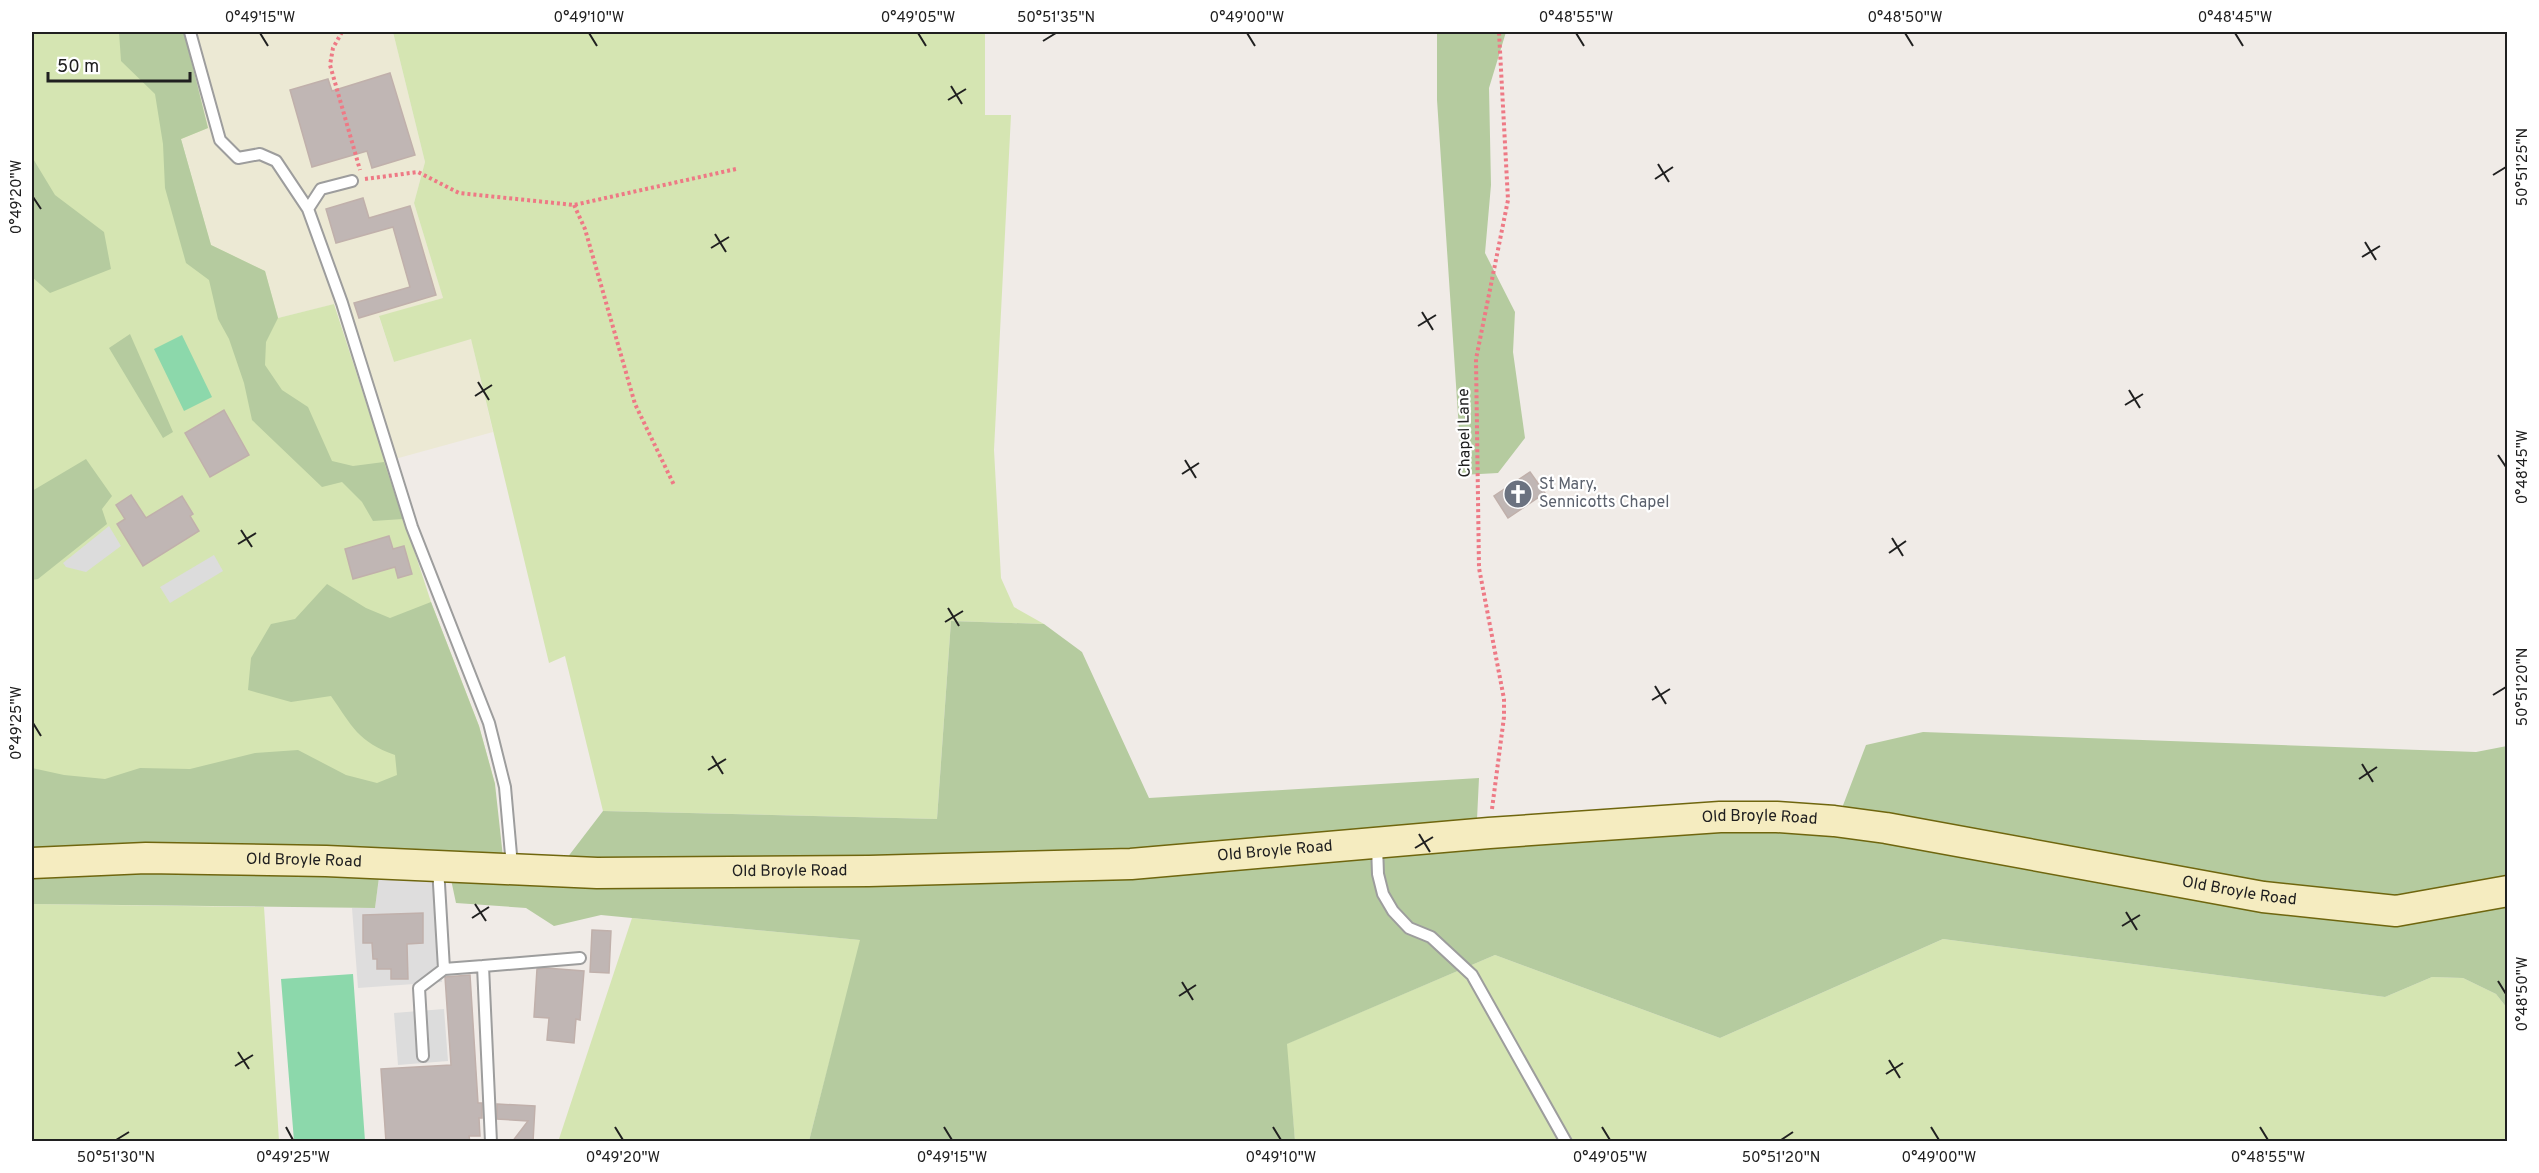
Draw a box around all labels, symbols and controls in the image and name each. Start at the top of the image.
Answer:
text: 0°49'15"W [225,9,295,28]
text: 0°49'10"W [554,9,624,28]
text: 0°49'05"W [881,9,955,28]
text: 50°51'35"N [1017,9,1095,28]
text: 0°49'00"W [1210,9,1284,28]
text: 0°48'55"W [1539,9,1613,28]
text: 0°48'50"W [1867,9,1943,28]
text: 0°48'45"W [2198,9,2272,28]
scale bar [48,45,190,83]
text: 50 m [57,56,99,79]
text: 50°51'25"N [2514,128,2533,206]
text: 0°49'20"W [8,160,27,234]
street label: Chapel Lane [1454,388,1476,478]
text: 0°48'45"W [2514,430,2533,504]
place label: St Mary, Sennicotts Chapel [1539,475,1669,513]
church icon: St Mary, Sennicotts Chapel [1502,478,1534,510]
text: 50°51'20"N [2514,648,2533,726]
text: 0°49'25"W [8,686,27,760]
street label: Old Broyle Road [1701,807,1818,830]
street label: Old Broyle Road [1216,837,1334,866]
street label: Old Broyle Road [246,850,362,873]
street label: Old Broyle Road [732,861,848,882]
street label: Old Broyle Road [2180,872,2298,910]
text: 0°48'50"W [2514,956,2533,1032]
text: 50°51'30"N [77,1149,155,1168]
text: 0°49'25"W [256,1149,330,1168]
text: 0°49'20"W [586,1149,660,1168]
text: 0°49'15"W [917,1149,987,1168]
text: 0°49'10"W [1246,1149,1316,1168]
text: 0°49'05"W [1573,1149,1647,1168]
text: 50°51'20"N [1742,1149,1820,1168]
text: 0°49'00"W [1902,1149,1976,1168]
text: 0°48'55"W [2231,1149,2305,1168]

